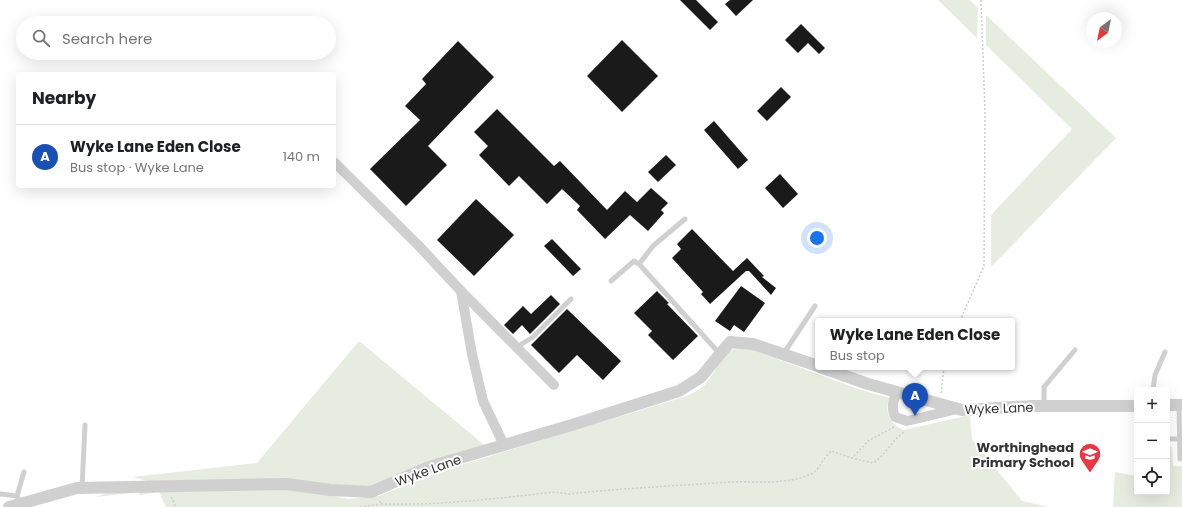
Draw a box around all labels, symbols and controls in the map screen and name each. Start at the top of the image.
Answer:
north arrow [1086,12,1122,48]
search box [16,16,336,60]
icon: search [30,27,52,49]
text: Search here [62,28,152,49]
text: Nearby [32,86,96,110]
text: Wyke Lane Eden Close [70,136,241,157]
text: A [40,147,50,166]
text: 140 m [283,147,320,166]
text: Bus stop · Wyke Lane [70,158,204,177]
your location [807,228,827,248]
popup [815,318,1015,370]
text: Wyke Lane Eden Close [830,324,1000,345]
text: Bus stop [830,346,885,365]
pin: A [902,383,928,416]
map controls [1134,387,1170,495]
button: + [1134,387,1170,423]
street label: Wyke Lane [964,398,1034,419]
button: − [1134,423,1170,459]
place label: Worthinghead Primary School [972,438,1074,472]
school or university icon: Worthinghead Primary School [1077,441,1103,474]
street label: Wyke Lane [392,450,464,491]
button: locate [1134,459,1170,495]

